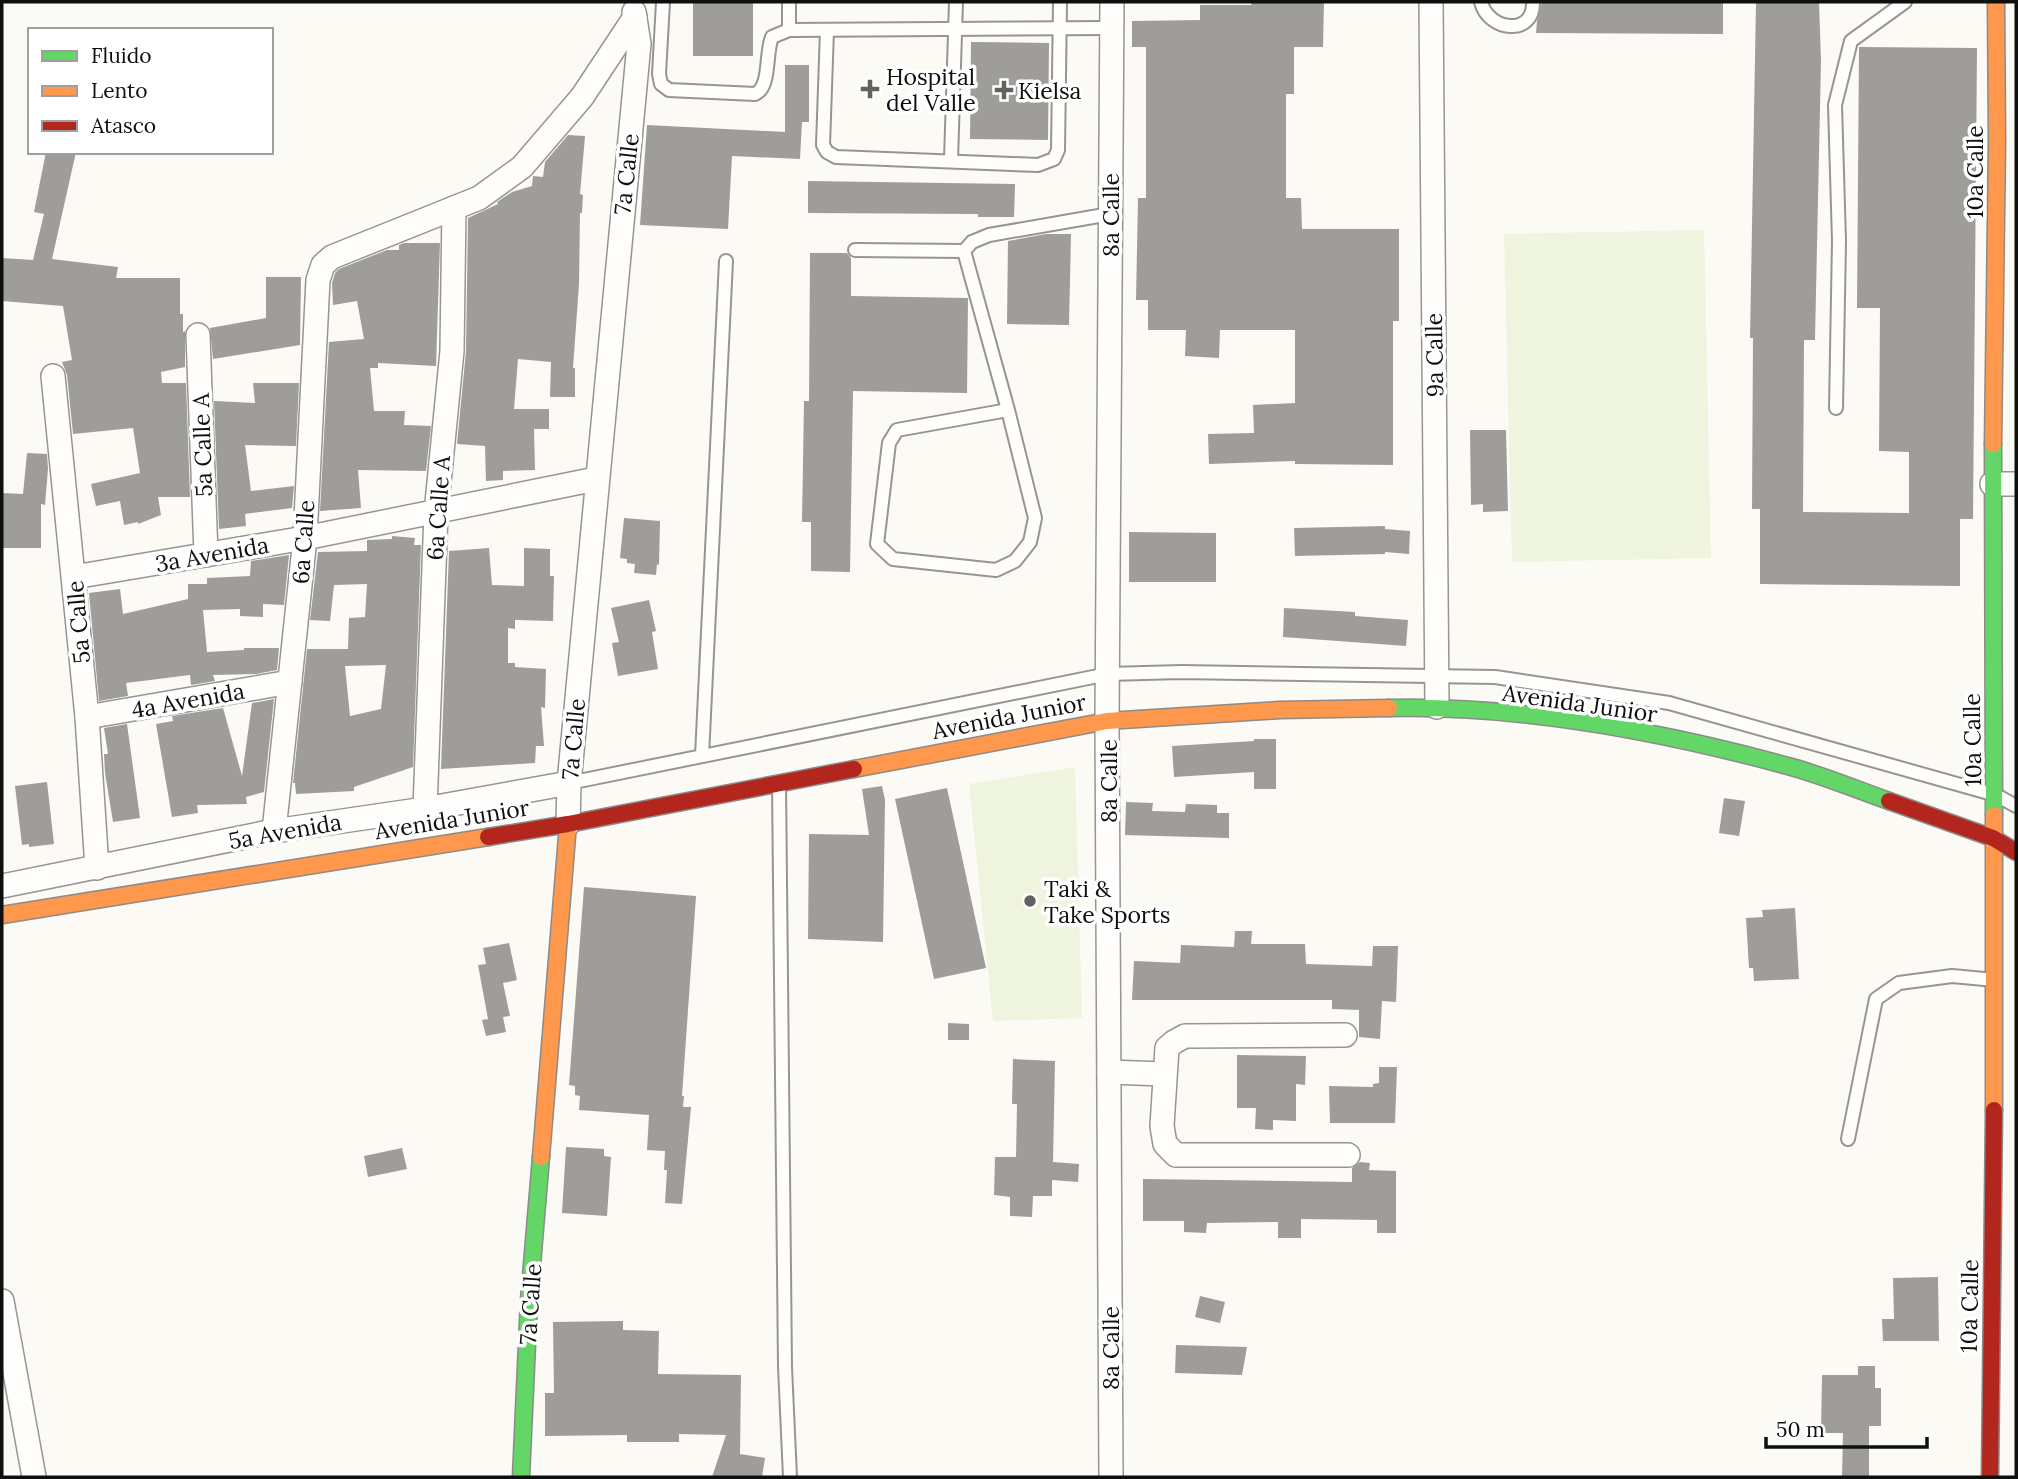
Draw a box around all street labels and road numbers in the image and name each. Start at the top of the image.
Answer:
street label: 10a Calle [1960,125,1989,219]
street label: 7a Calle [607,132,645,216]
street label: 8a Calle [1096,173,1125,257]
street label: 9a Calle [1419,313,1449,397]
street label: 5a Calle A [186,392,218,497]
street label: 6a Calle A [420,454,456,561]
street label: 6a Calle [286,499,320,585]
street label: 3a Avenida [153,530,271,578]
street label: 5a Calle [60,579,96,665]
street label: 4a Avenida [129,676,247,724]
street label: Avenida Junior [1500,678,1659,728]
street label: Avenida Junior [929,687,1088,745]
street label: 10a Calle [1957,693,1987,787]
street label: 7a Calle [555,697,591,781]
street label: 8a Calle [1094,739,1123,823]
street label: Avenida Junior [372,792,531,846]
street label: 5a Avenida [226,807,344,855]
street label: 10a Calle [1954,1259,1984,1353]
street label: 7a Calle [513,1262,547,1346]
street label: 8a Calle [1096,1306,1125,1390]

